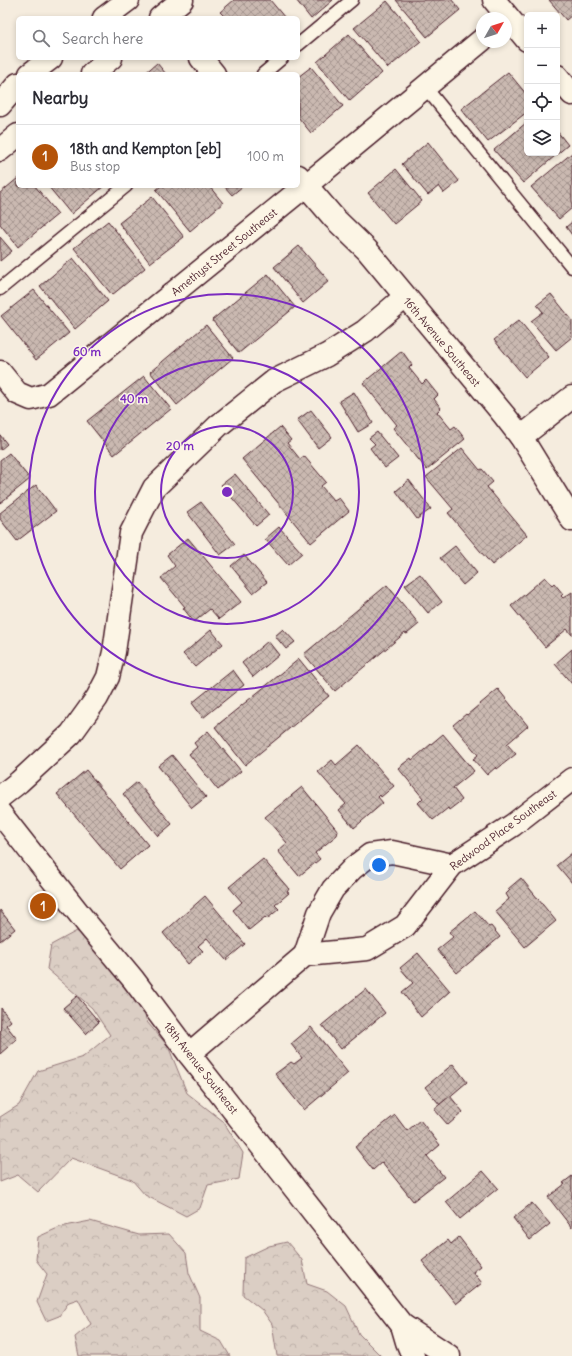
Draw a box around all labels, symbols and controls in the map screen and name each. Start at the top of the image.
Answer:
north arrow [476,12,512,48]
map controls [524,12,560,156]
button: + [524,12,560,48]
search box [16,16,300,60]
icon: search [30,27,52,49]
text: Search here [62,29,143,48]
button: − [524,48,560,84]
button: locate [524,84,560,120]
text: Nearby [32,87,88,109]
button: layers [524,120,560,156]
text: 18th and Kempton [eb] [70,139,221,158]
text: 1 [42,148,48,165]
text: 100 m [247,148,284,165]
text: Bus stop [70,158,120,175]
street label: Amethyst Street Southeast [168,205,280,299]
street label: 16th Avenue Southeast [400,294,484,390]
text: 60 m [73,344,102,359]
text: 40 m [120,391,149,406]
text: 20 m [166,438,194,453]
centre of rings [220,485,234,499]
street label: Redwood Place Southeast [447,786,559,873]
your location [369,855,389,875]
pin: 1 [30,891,56,921]
street label: 18th Avenue Southeast [161,1019,241,1117]

